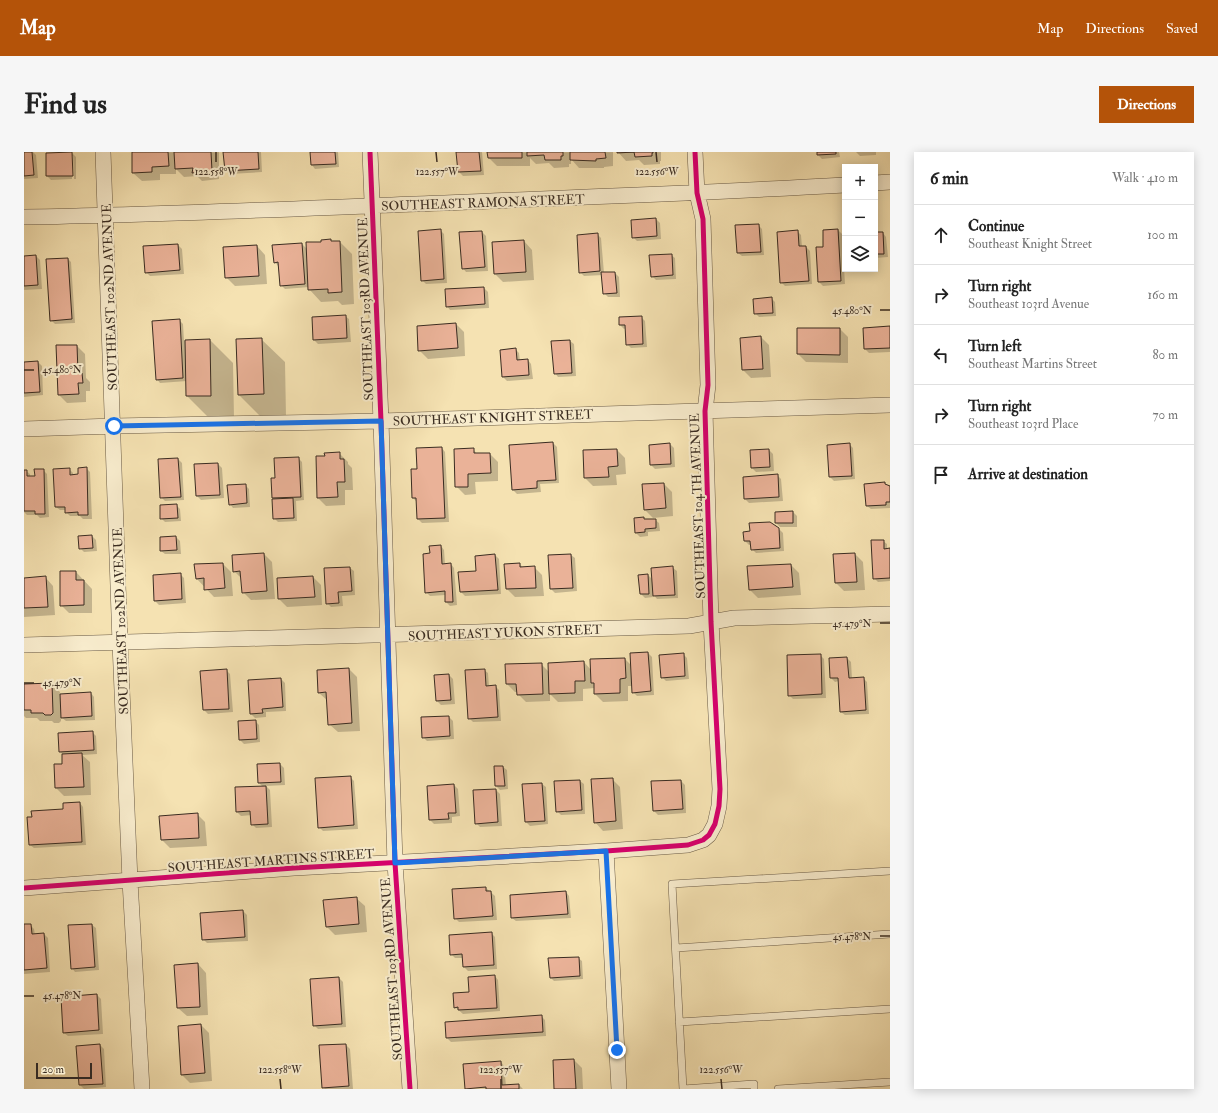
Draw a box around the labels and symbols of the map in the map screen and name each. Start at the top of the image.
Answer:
text: 122.558°W [195,166,238,178]
text: 122.557°W [416,166,459,178]
text: 122.556°W [636,166,679,178]
street label: SOUTHEAST RAMONA STREET [381,191,585,215]
street label: SOUTHEAST 102ND AVENUE [99,203,121,391]
street label: SOUTHEAST 103RD AVENUE [355,217,377,401]
text: 45.480°N [832,305,872,317]
text: 45.480°N [42,364,82,376]
street label: SOUTHEAST KNIGHT STREET [393,406,594,429]
street label: SOUTHEAST 104TH AVENUE [687,413,709,599]
route start [105,417,123,435]
street label: SOUTHEAST 102ND AVENUE [110,527,132,715]
text: 45.479°N [832,618,872,630]
street label: SOUTHEAST YUKON STREET [408,622,603,644]
text: 45.479°N [42,677,82,689]
street label: SOUTHEAST MARTINS STREET [167,846,375,876]
street label: SOUTHEAST 103RD AVENUE [378,877,406,1061]
text: 45.478°N [833,931,871,943]
text: 45.478°N [43,990,81,1002]
route end [608,1041,626,1059]
scale bar [36,1061,92,1080]
text: 122.558°W [259,1064,302,1076]
text: 122.557°W [480,1064,523,1076]
text: 122.556°W [700,1064,743,1076]

